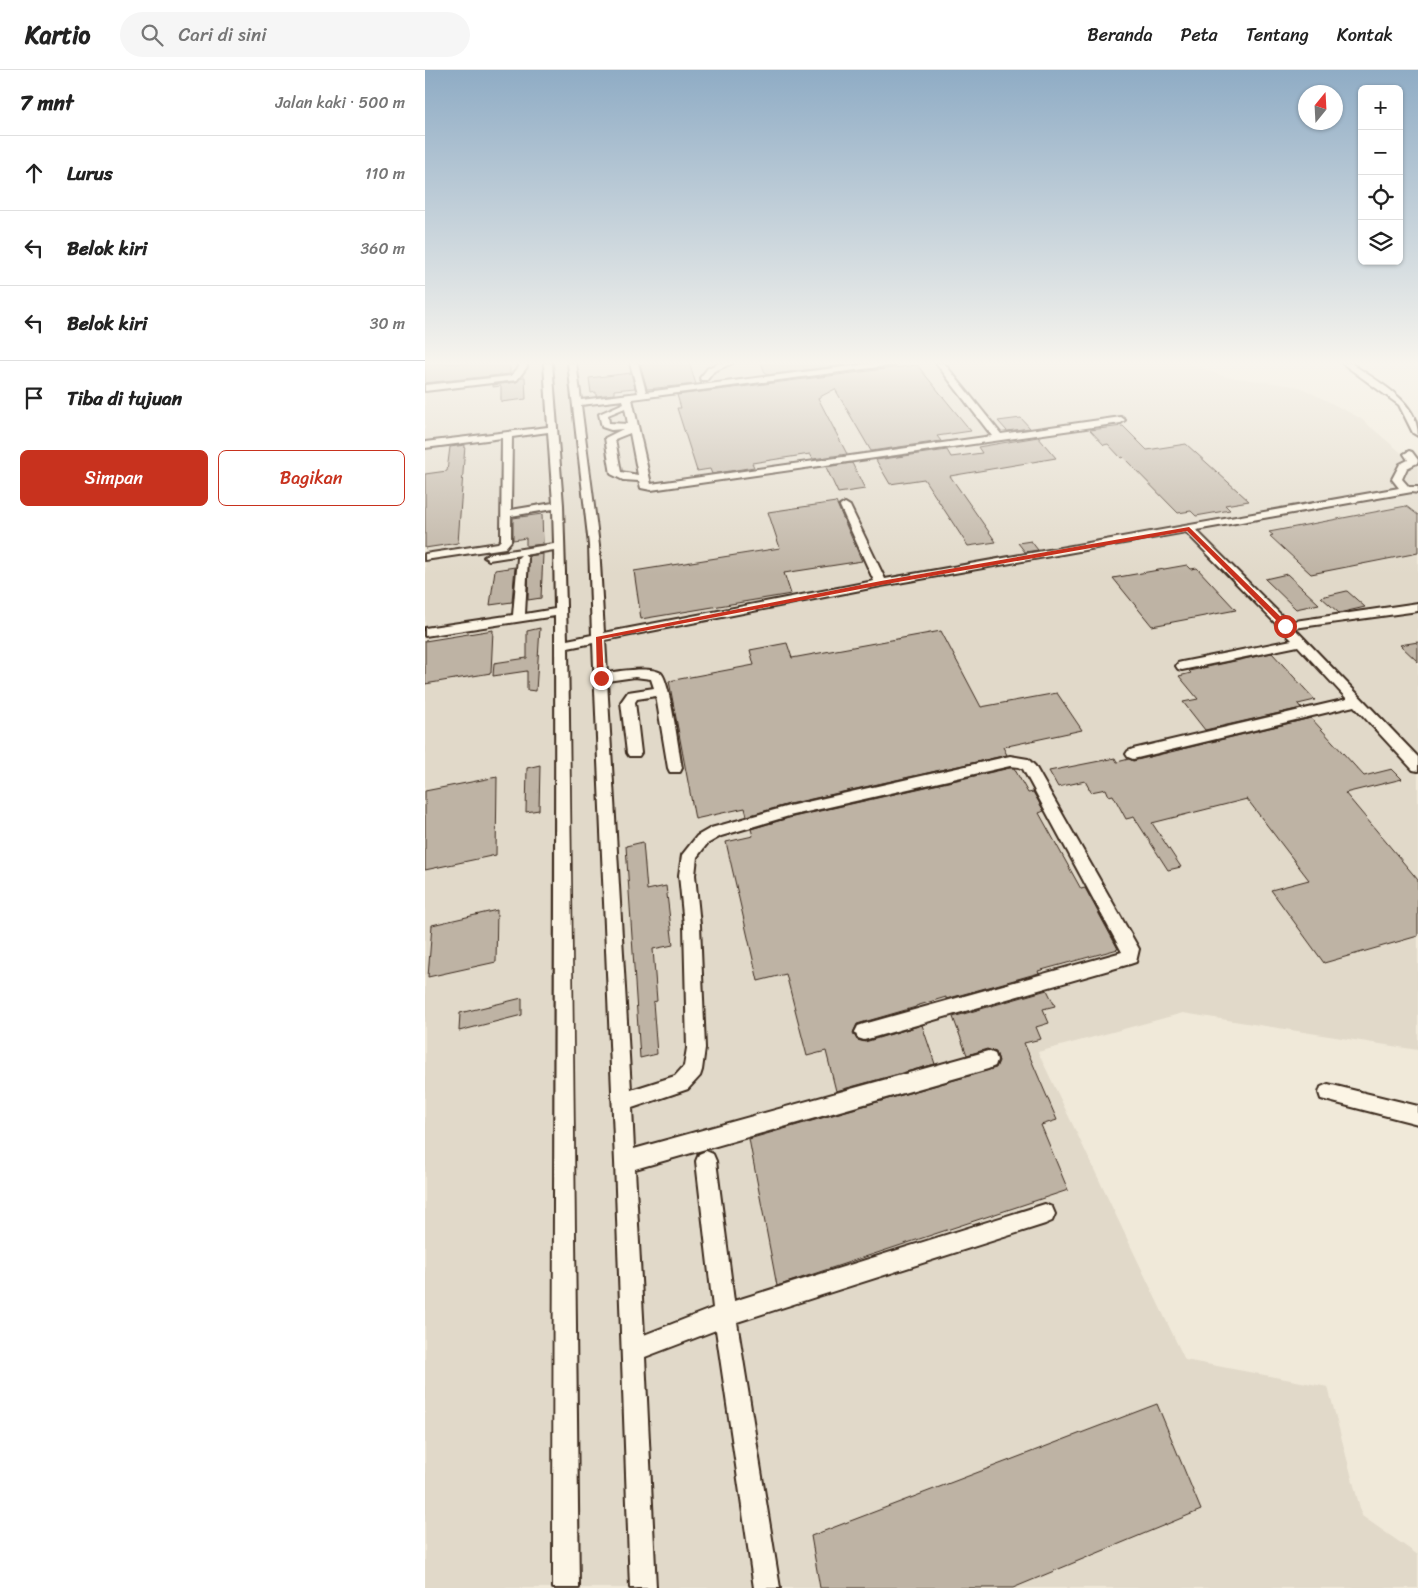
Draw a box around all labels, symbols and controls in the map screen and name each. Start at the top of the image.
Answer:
search box [120,12,470,57]
text: Kartio [25,14,90,56]
text: Cari di sini [178,18,267,51]
text: Beranda [1087,19,1153,51]
text: Peta [1181,19,1218,51]
text: Tentang [1246,19,1309,51]
text: Kontak [1337,19,1393,51]
icon: search [138,21,166,49]
text: 7 mnt [20,84,73,122]
north arrow [1298,85,1343,130]
map controls [1358,85,1403,265]
button: + [1358,85,1403,130]
text: Jalan kaki · 500 m [276,88,405,117]
button: − [1358,130,1403,175]
text: Lurus [67,157,113,190]
icon: ahead [20,159,48,187]
text: 110 m [365,159,405,188]
button: locate [1358,175,1403,220]
button: layers [1358,220,1403,265]
text: Belok kiri [67,232,147,265]
icon: left [20,234,48,262]
text: 360 m [361,234,405,263]
text: Belok kiri [67,307,147,340]
icon: left [20,309,48,337]
text: 30 m [370,309,405,338]
text: Tiba di tujuan [67,382,182,415]
icon: arrive [20,384,48,412]
button: Simpan [20,450,208,506]
button: Bagikan [218,450,405,506]
route start [1274,615,1297,638]
route end [590,667,613,690]

